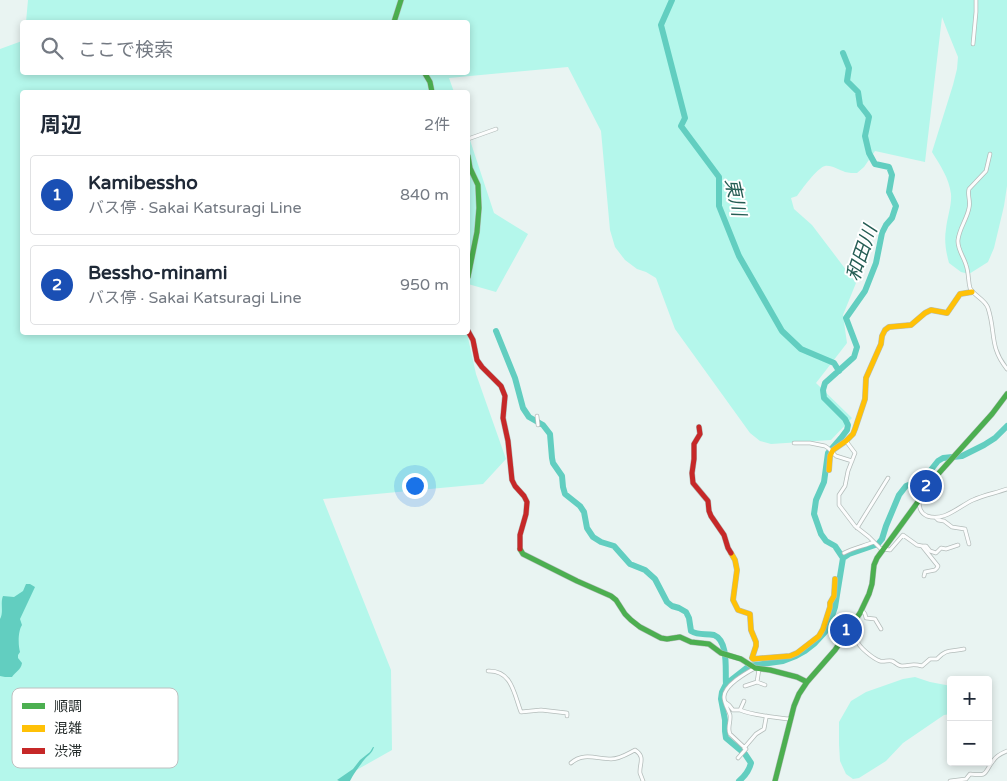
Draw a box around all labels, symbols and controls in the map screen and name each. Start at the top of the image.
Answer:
search box [20,20,470,75]
icon: search [38,34,66,62]
text: ここで検索 [78,39,173,61]
text: 周辺 [40,113,82,138]
text: 2件 [424,115,450,135]
text: Kamibessho [88,172,198,194]
water label: 東川 [720,176,750,220]
text: 1 [52,185,62,205]
text: 840 m [400,185,449,205]
text: バス停 · Sakai Katsuragi Line [88,198,301,218]
water label: 和田川 [842,221,882,284]
text: Bessho-minami [88,262,228,284]
text: 2 [52,275,62,295]
text: 950 m [400,275,449,295]
text: バス停 · Sakai Katsuragi Line [88,288,301,308]
pin: 2 [910,467,942,505]
your location [402,473,428,499]
pin: 1 [830,611,862,649]
map controls [947,676,992,766]
button: + [947,676,992,721]
legend [12,688,178,768]
text: 順調 [54,698,82,715]
text: 混雑 [54,720,82,737]
button: − [947,721,992,766]
text: 渋滞 [54,743,82,760]

